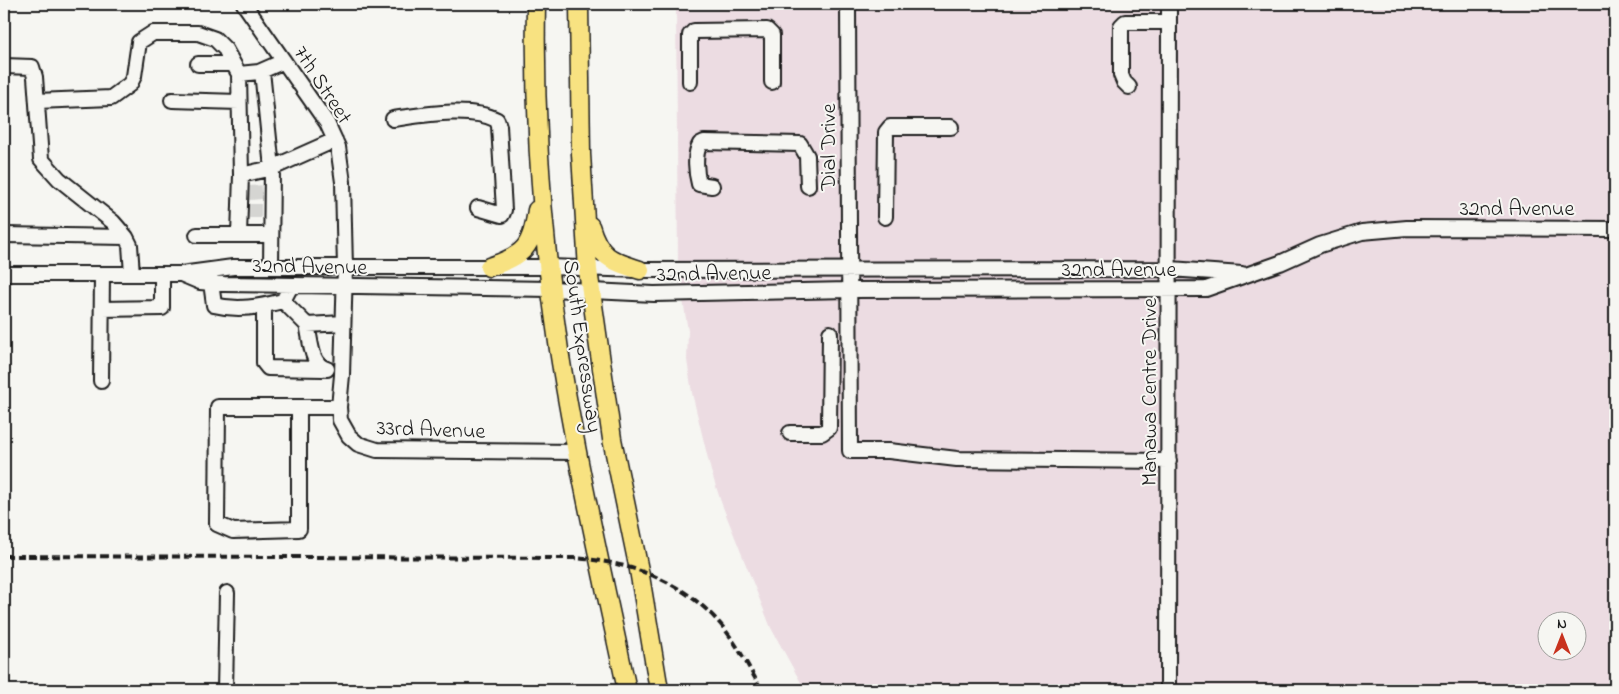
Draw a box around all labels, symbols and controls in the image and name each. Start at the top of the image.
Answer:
street label: 7th Street [284,40,359,132]
street label: Dial Drive [814,103,846,192]
street label: 32nd Avenue [1460,194,1574,226]
street label: 32nd Avenue [252,251,368,285]
street label: 32nd Avenue [1062,255,1176,287]
street label: South Expressway [552,258,609,435]
street label: 32nd Avenue [657,258,772,292]
street label: Manawa Centre Drive [1135,298,1167,486]
street label: 33rd Avenue [376,413,486,449]
north arrow [1536,612,1586,662]
text: N [1557,614,1567,635]

